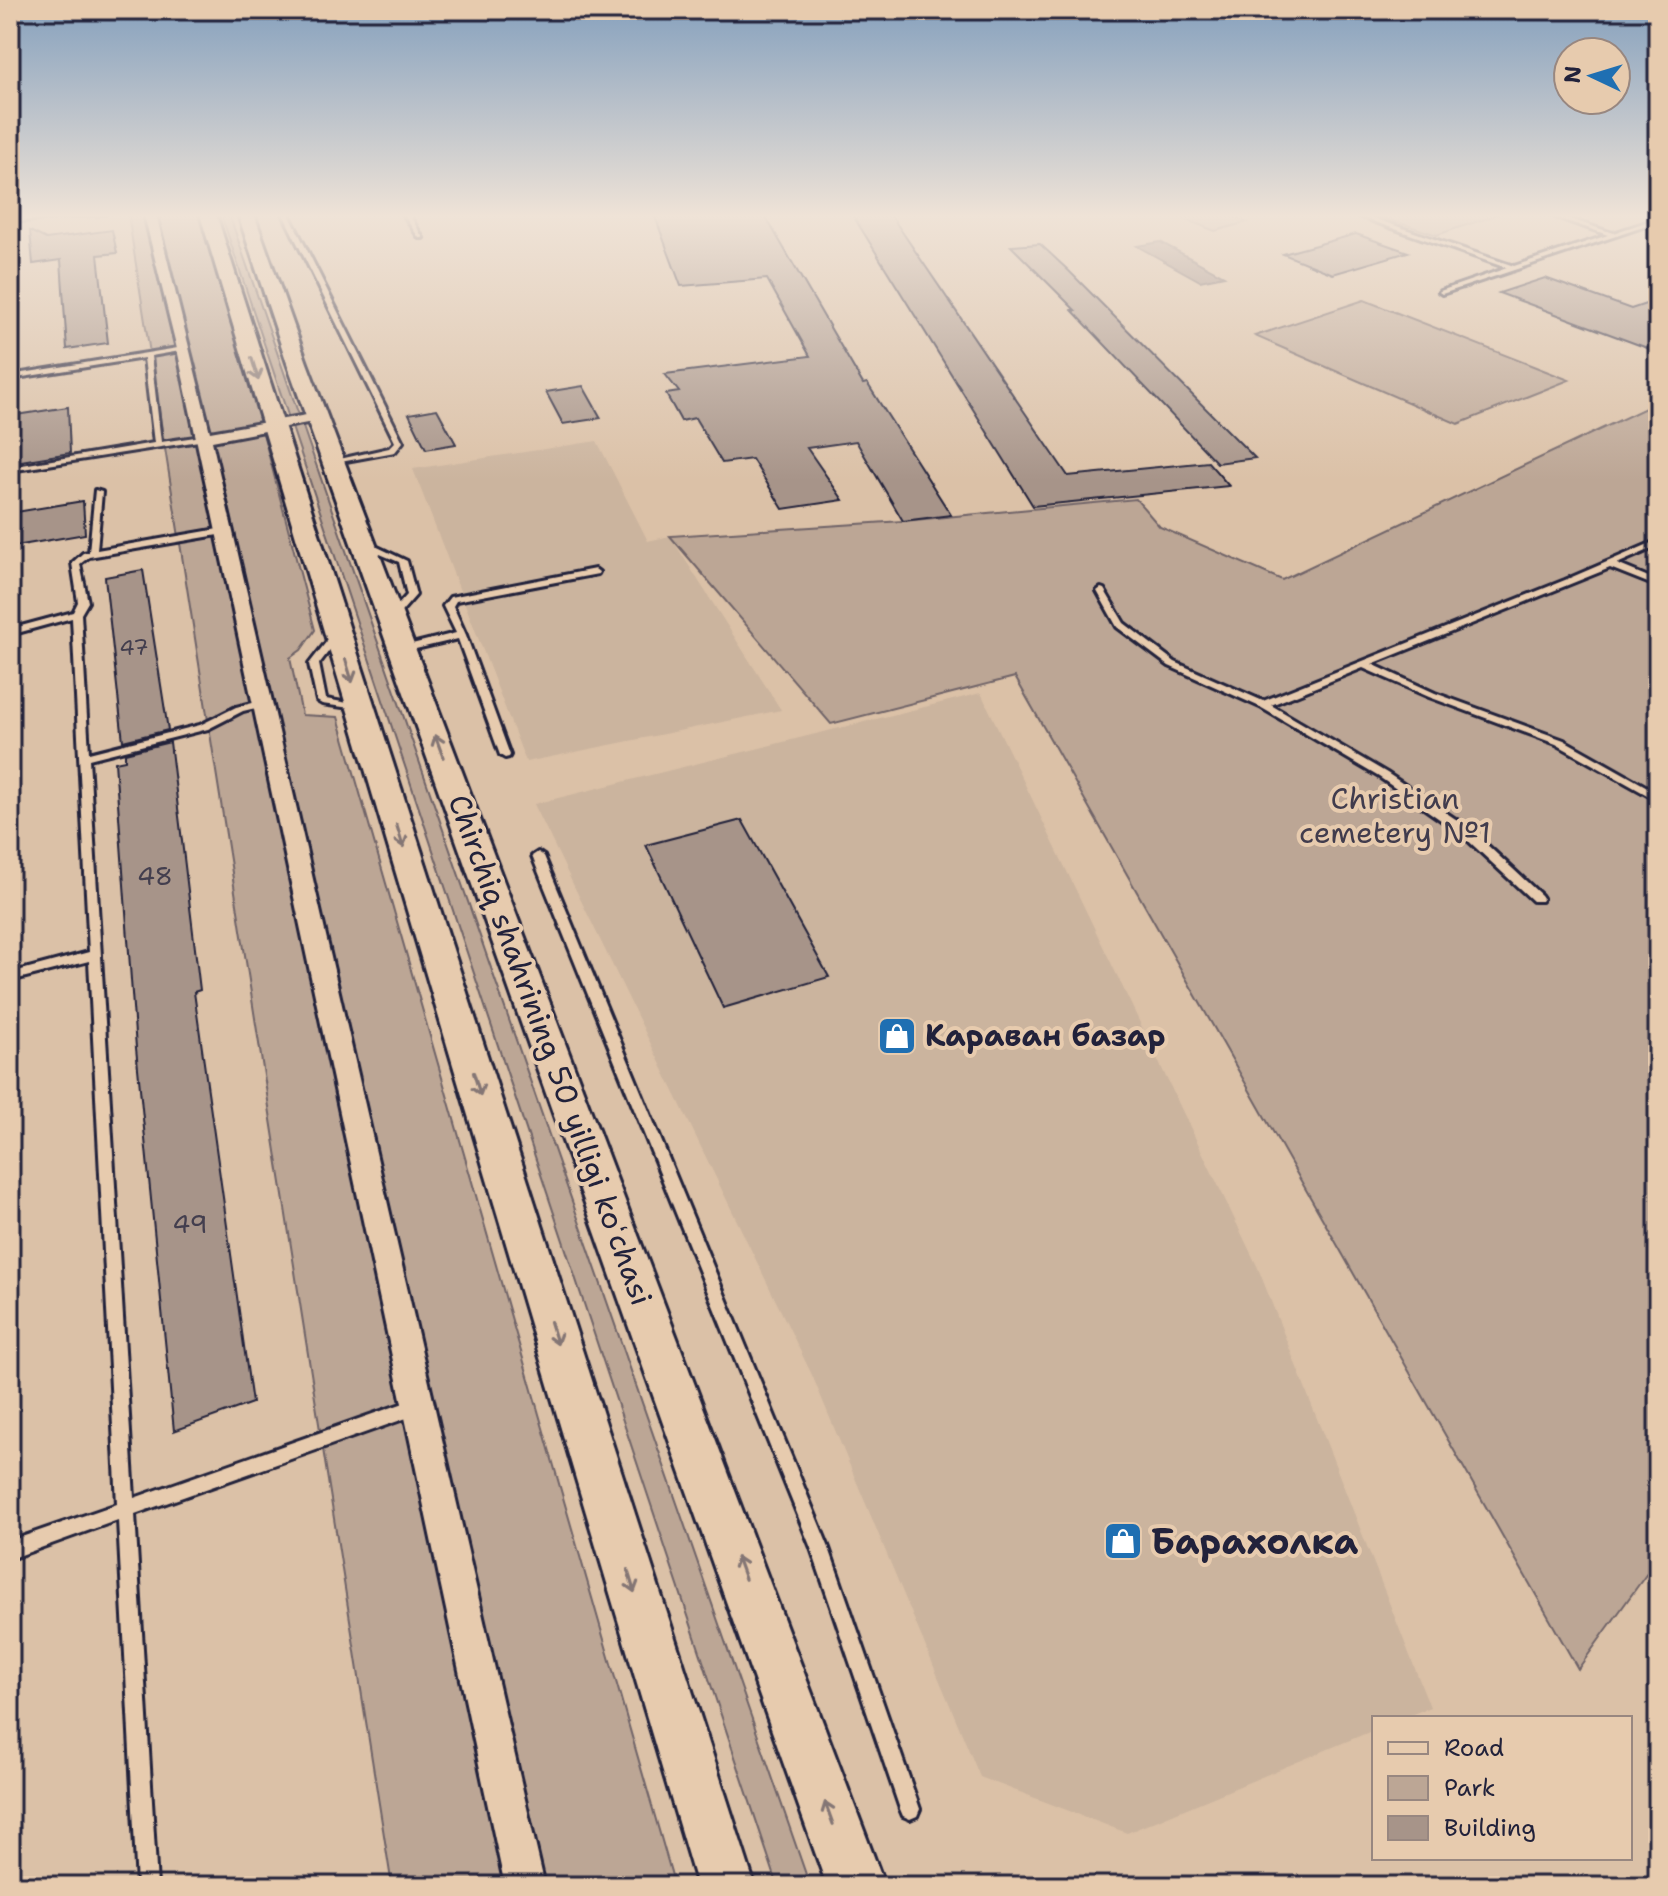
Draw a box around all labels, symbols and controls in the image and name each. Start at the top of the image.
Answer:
north arrow [1552,36,1632,116]
text: N [1557,65,1588,84]
one-way arrow [249,356,263,381]
house number: 47 [119,633,149,662]
one-way arrow [342,658,357,683]
one-way arrow [431,734,445,759]
park label: Christian cemetery №1 [1299,778,1491,853]
street label: Chirchiq shahrining 50 yilligi koʻchasi [439,789,662,1311]
one-way arrow [394,823,408,848]
house number: 48 [137,858,173,893]
shop icon: Караван базар [876,1015,918,1057]
place label: Караван базар [925,1015,1166,1056]
one-way arrow [470,1071,485,1097]
house number: 49 [172,1206,208,1241]
one-way arrow [547,1319,562,1345]
place label: Барахолка [1151,1517,1359,1566]
shop icon: Барахолка [1102,1520,1144,1562]
one-way arrow [732,1556,747,1581]
one-way arrow [625,1568,639,1593]
legend [1372,1716,1632,1860]
text: Road [1444,1732,1504,1764]
text: Park [1444,1772,1496,1804]
one-way arrow [821,1800,836,1825]
text: Building [1444,1812,1536,1844]

